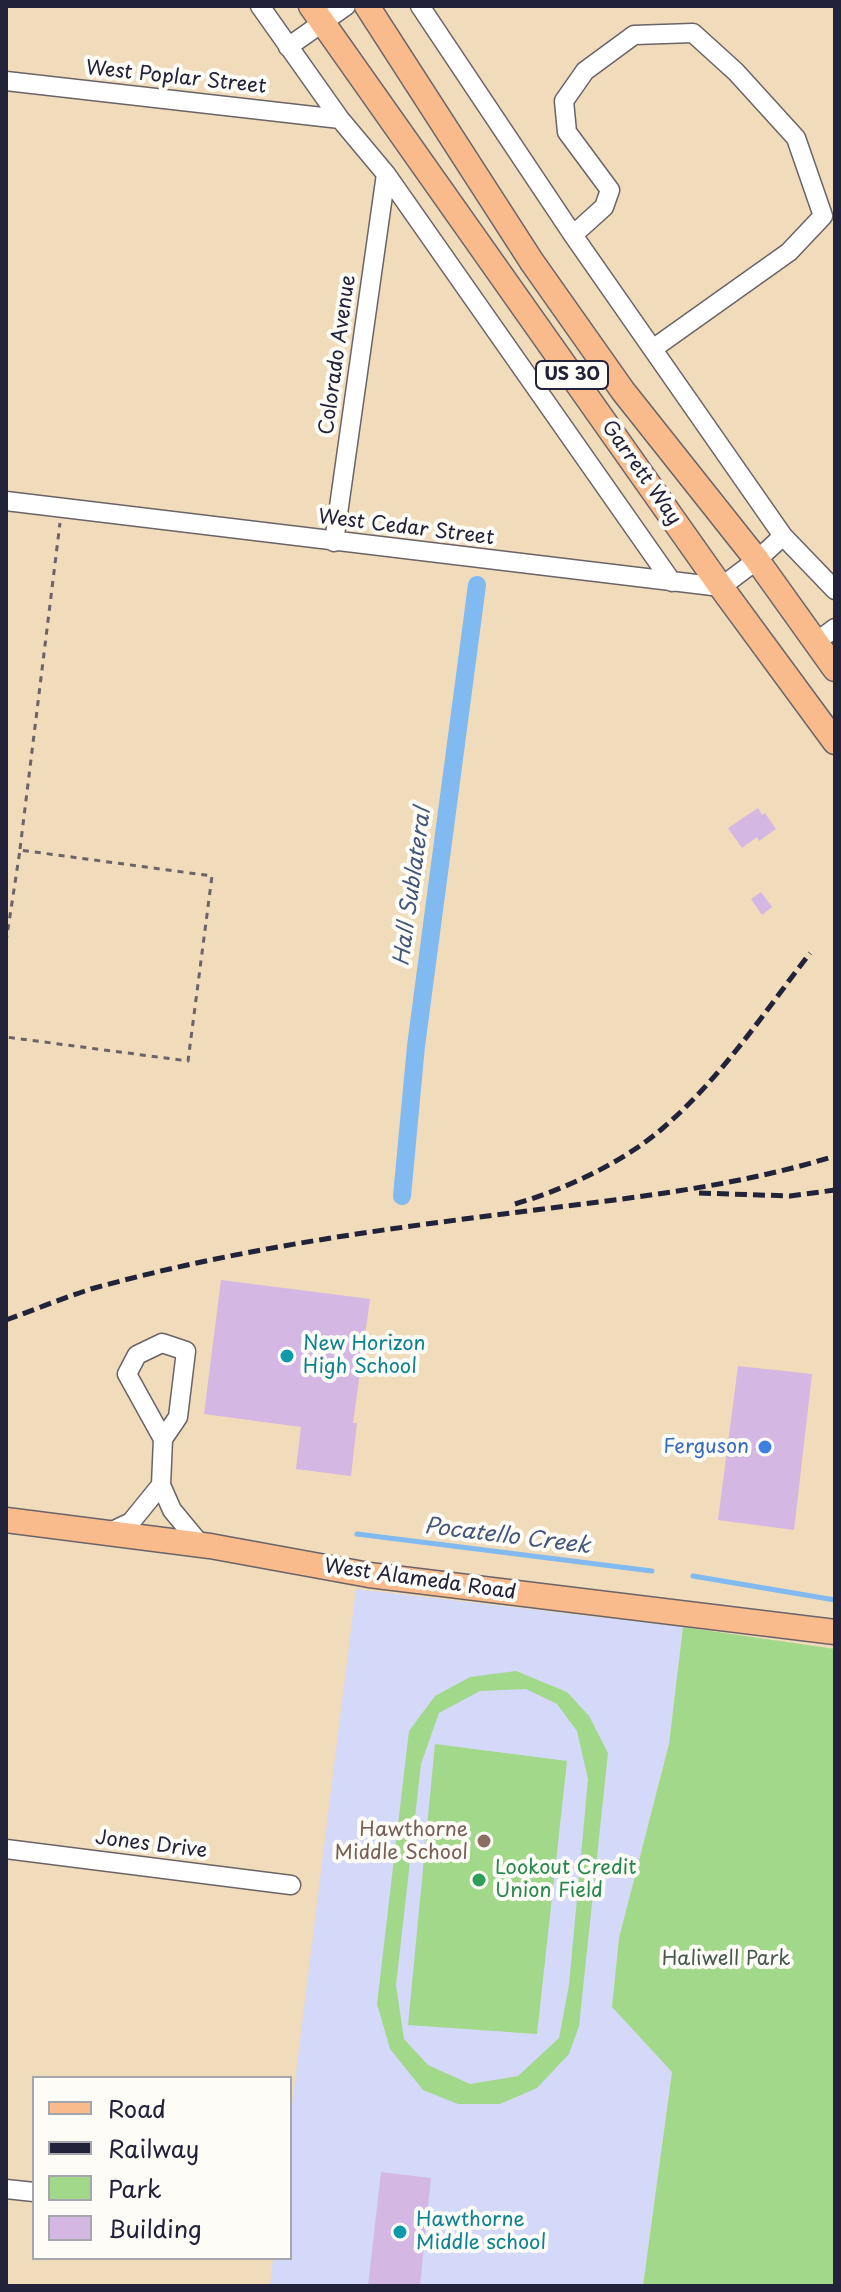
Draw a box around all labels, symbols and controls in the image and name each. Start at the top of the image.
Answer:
street label: West Poplar Street [84,57,268,99]
street label: Colorado Avenue [315,274,361,436]
road number: US 30 [536,361,608,389]
street label: Garrett Way [596,416,686,530]
street label: West Cedar Street [317,505,495,551]
water label: Hall Sublateral [389,806,437,968]
place label: New Horizon High School [303,1332,426,1379]
marker: New Horizon High School [278,1347,296,1365]
place label: Ferguson [663,1435,749,1459]
marker: Ferguson [756,1438,774,1456]
water label: Pocatello Creek [422,1514,592,1560]
street label: West Alameda Road [323,1555,517,1605]
place label: Hawthorne Middle School [335,1818,468,1865]
street label: Jones Drive [94,1826,208,1864]
marker: Hawthorne Middle School [475,1832,493,1850]
place label: Lookout Credit Union Field [495,1856,636,1903]
marker: Lookout Credit Union Field [470,1871,488,1889]
park label: Haliwell Park [662,1947,790,1971]
legend [32,2076,292,2260]
text: Road [108,2090,166,2126]
text: Railway [108,2130,199,2166]
text: Park [108,2170,162,2206]
place label: Hawthorne Middle school [416,2208,546,2255]
text: Building [108,2210,202,2246]
marker: Hawthorne Middle school [391,2223,409,2241]

